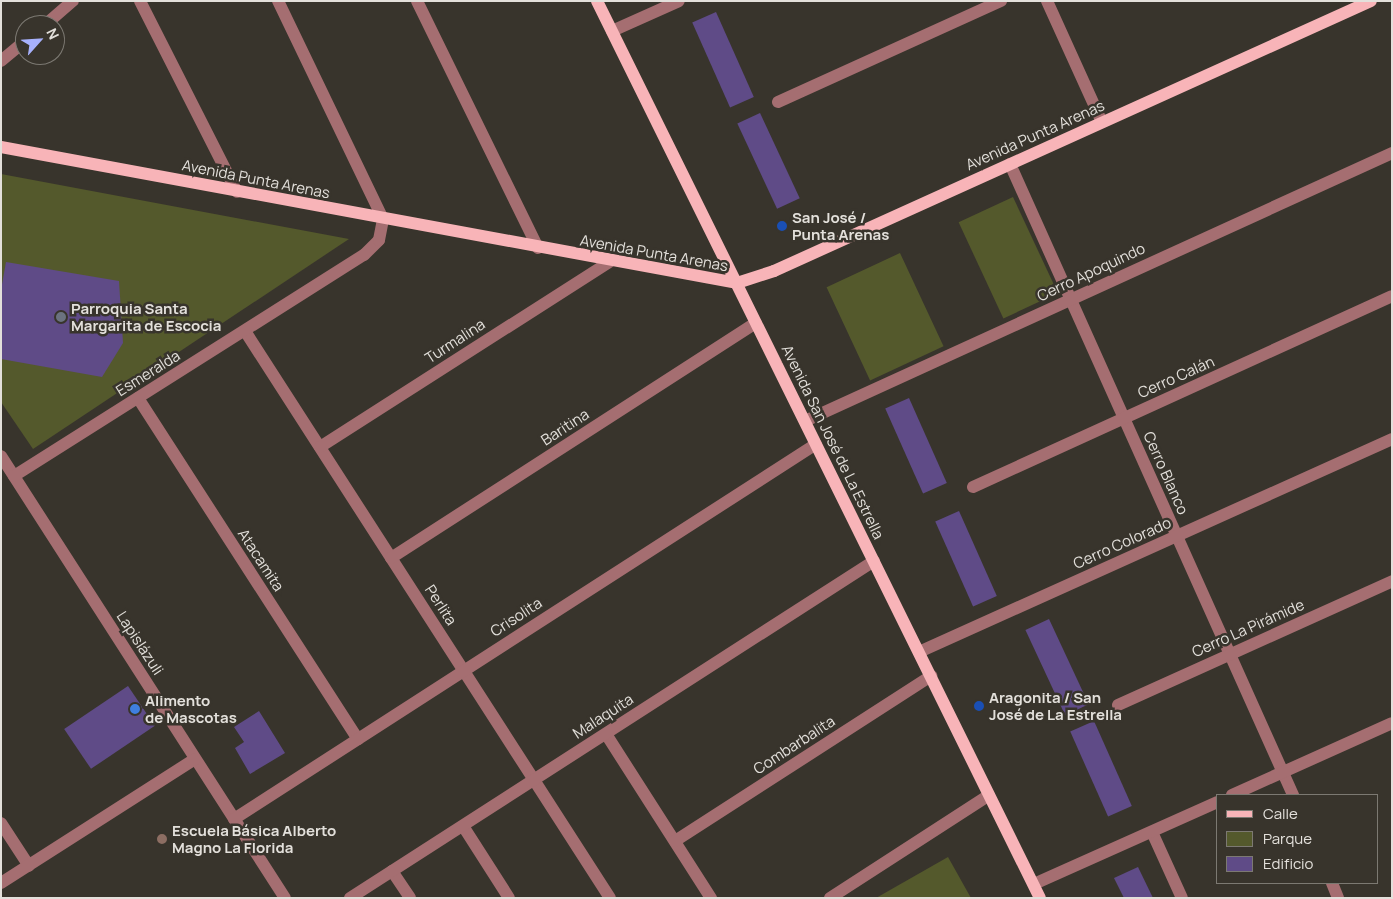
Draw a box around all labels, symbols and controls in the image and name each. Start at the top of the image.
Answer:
north arrow [15,15,65,65]
text: N [42,25,64,42]
street label: Avenida Punta Arenas [963,96,1107,174]
street label: Avenida Punta Arenas [181,156,331,202]
place label: San José / Punta Arenas [792,208,889,243]
marker: San José / Punta Arenas [776,220,788,232]
street label: Avenida Punta Arenas [579,231,729,275]
street label: Cerro Apoquindo [1034,239,1148,305]
place label: Parroquia Santa Margarita de Escocia [71,299,221,334]
marker: Parroquia Santa Margarita de Escocia [55,311,67,323]
street label: Turmalina [422,315,488,367]
street label: Avenida San José de La Estrella [778,342,888,542]
street label: Esmeralda [113,346,183,400]
street label: Cerro Calán [1135,352,1217,402]
street label: Baritina [538,405,592,449]
street label: Cerro Blanco [1140,429,1192,517]
street label: Cerro Colorado [1070,513,1174,573]
street label: Atacamita [234,525,288,595]
street label: Perlita [421,581,461,629]
street label: Crisolita [487,594,545,640]
street label: Cerro La Pirámide [1189,595,1307,661]
street label: Lapislázuli [113,608,167,678]
place label: Aragonita / San José de La Estrella [989,688,1122,723]
street label: Malaquita [569,690,637,742]
place label: Alimento de Mascotas [145,691,237,726]
marker: Aragonita / San José de La Estrella [973,700,985,712]
marker: Alimento de Mascotas [129,703,141,715]
street label: Combarbalita [750,712,838,778]
legend [1216,794,1378,884]
text: Calle [1263,803,1298,824]
place label: Escuela Básica Alberto Magno La Florida [172,821,336,856]
text: Parque [1263,828,1312,849]
marker: Escuela Básica Alberto Magno La Florida [156,833,168,845]
text: Edificio [1263,853,1313,874]

